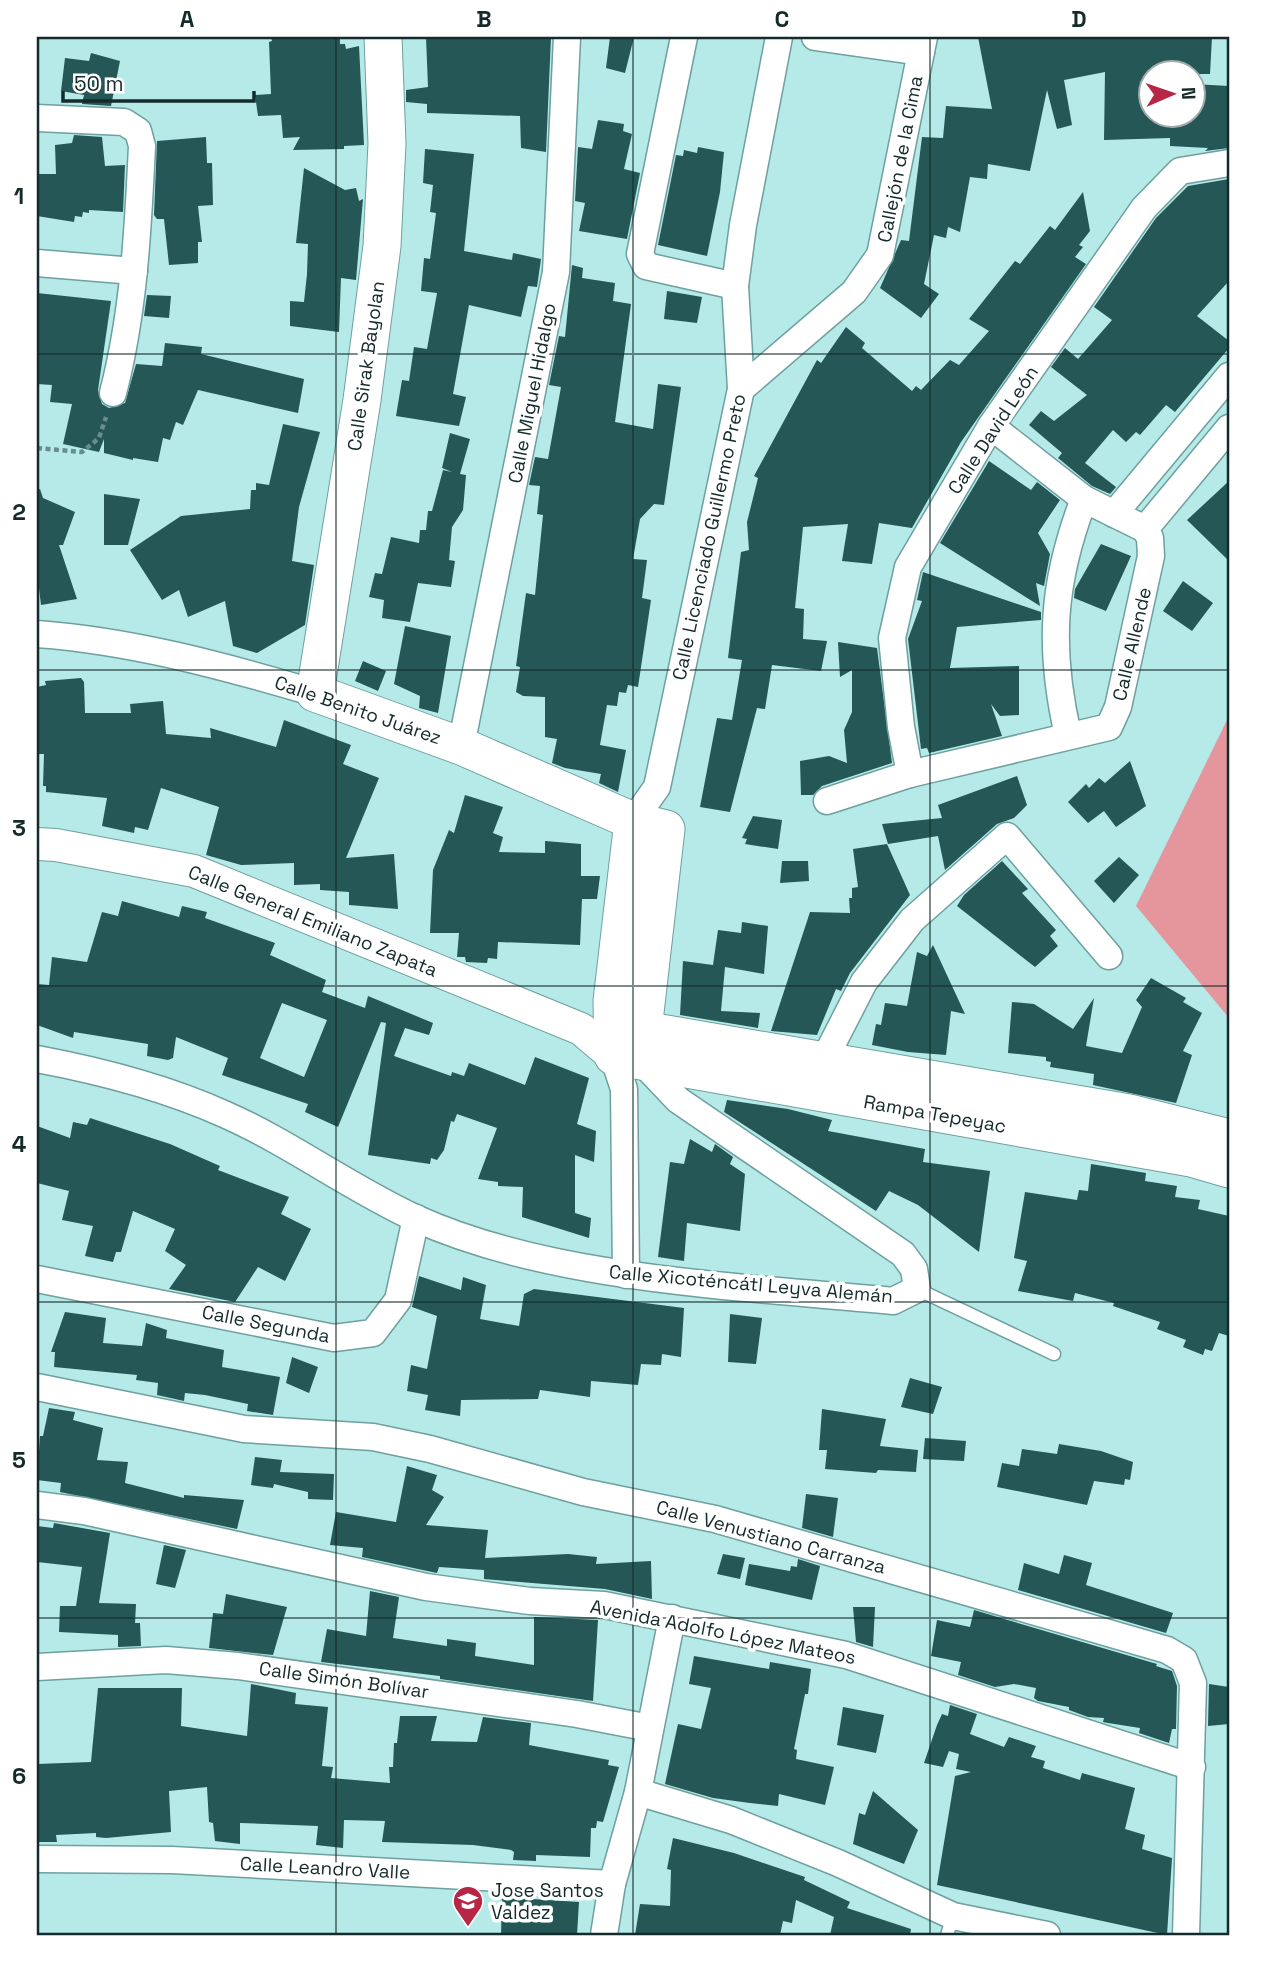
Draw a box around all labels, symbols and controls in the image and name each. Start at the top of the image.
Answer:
text: A [180,4,195,34]
text: B [476,4,492,34]
text: C [775,4,789,34]
text: D [1071,4,1087,34]
scale bar [63,60,254,104]
north arrow [1136,60,1206,130]
text: 50 m [74,70,124,97]
street label: Callejón de la Cima [872,73,928,245]
text: N [1176,87,1201,100]
text: 1 [14,181,24,211]
street label: Calle Sirak Bayolan [342,279,390,453]
street label: Calle Miguel Hidalgo [502,301,562,485]
street label: Calle David León [942,361,1044,499]
street label: Calle Licenciado Guillermo Preto [666,392,752,682]
text: 2 [12,497,26,527]
street label: Calle Allende [1107,585,1157,703]
street label: Calle Benito Juárez [271,670,445,750]
text: 3 [12,813,26,843]
street label: Calle General Emiliano Zapata [185,859,441,983]
street label: Rampa Tepeyac [862,1089,1008,1139]
text: 4 [12,1129,27,1159]
street label: Calle Xicoténcátl Leyva Alemán [608,1259,894,1309]
street label: Calle Segunda [200,1299,332,1349]
text: 5 [12,1445,26,1475]
street label: Calle Venustiano Carranza [653,1494,889,1580]
street label: Avenida Adolfo López Mateos [588,1594,858,1670]
street label: Calle Simón Bolívar [258,1656,430,1704]
text: 6 [12,1761,26,1791]
street label: Calle Leandro Valle [239,1851,411,1885]
place label: Jose Santos Valdez [491,1878,604,1925]
school or university icon: Jose Santos Valdez [451,1884,485,1928]

